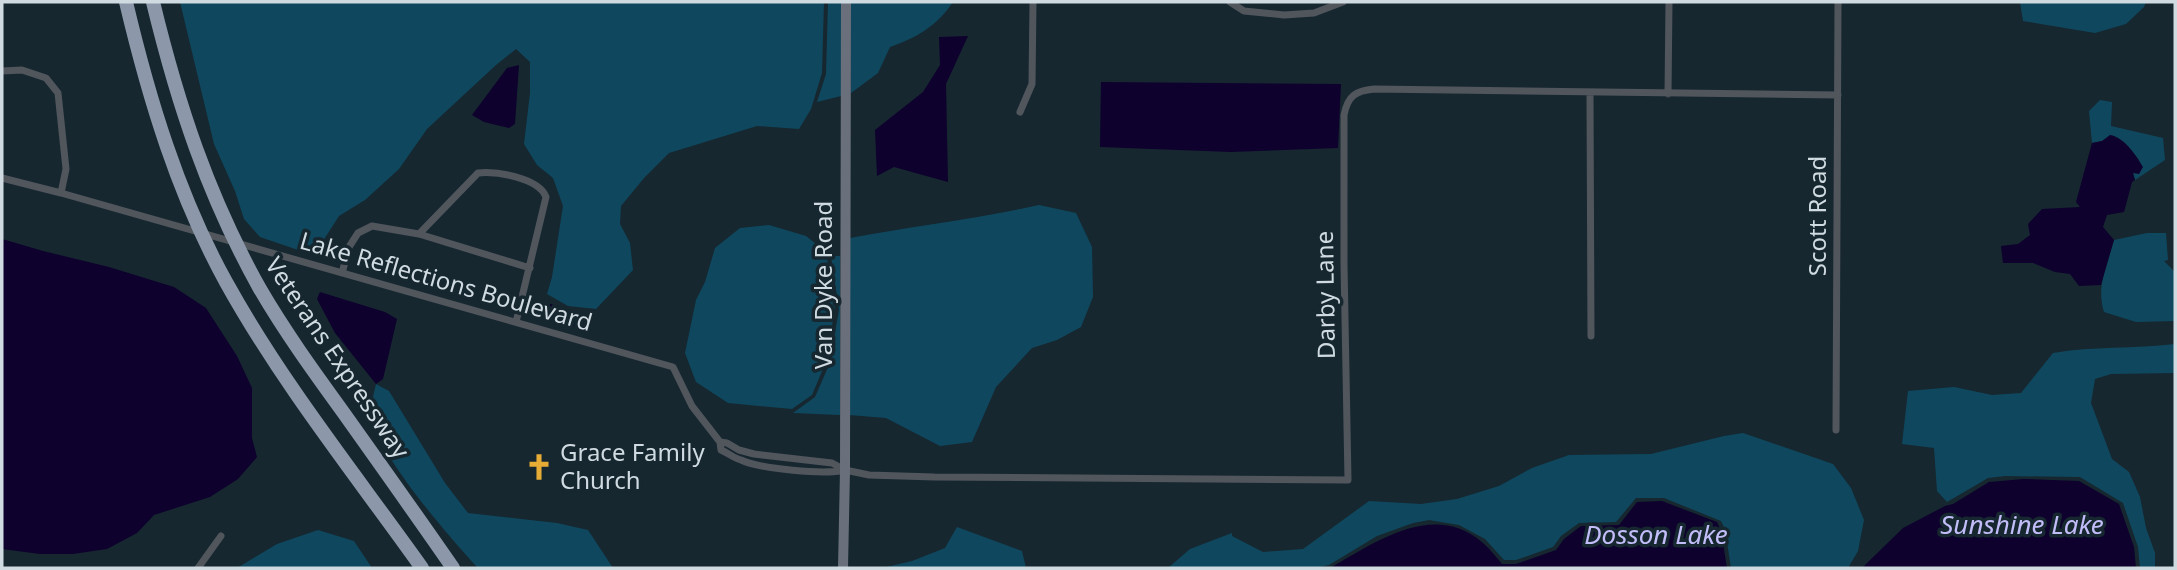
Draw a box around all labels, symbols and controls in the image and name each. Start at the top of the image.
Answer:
street label: Scott Road [1800,156,1833,276]
street label: Van Dyke Road [806,201,839,369]
street label: Lake Reflections Boulevard [296,223,596,338]
street label: Darby Lane [1307,231,1342,359]
street label: Veterans Expressway [258,250,418,465]
place label: Grace Family Church [560,435,705,496]
church icon: Grace Family Church [524,452,554,482]
water label: Sunshine Lake [1940,506,2104,542]
water label: Dosson Lake [1584,516,1728,552]

